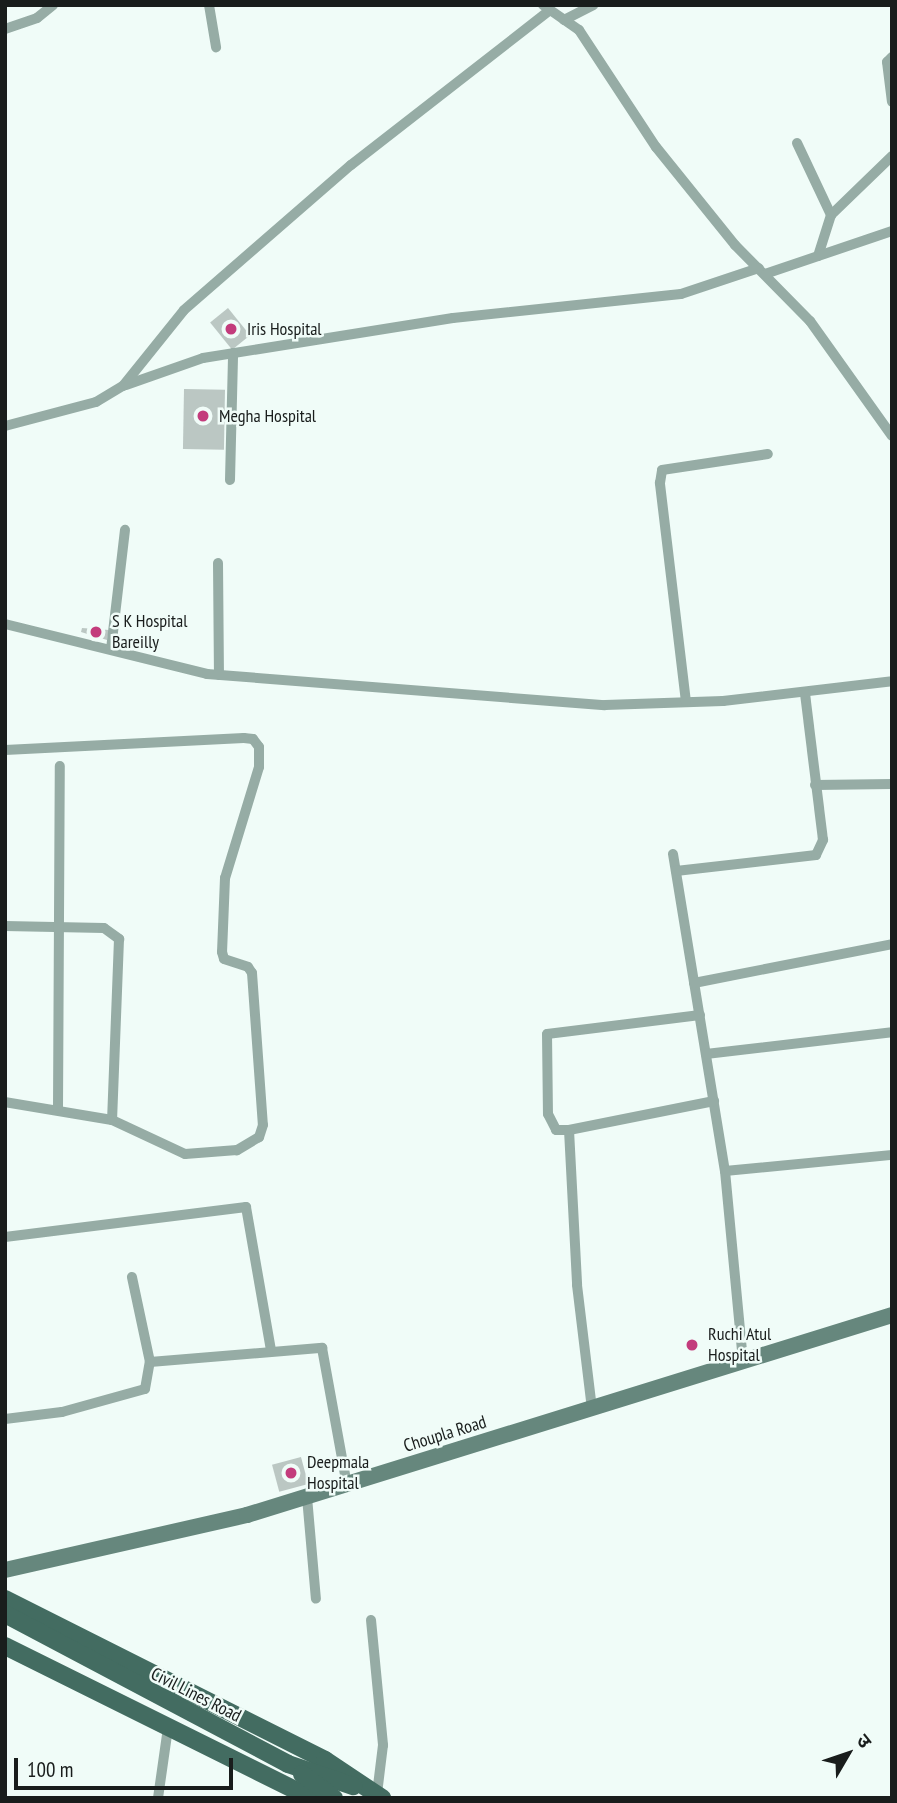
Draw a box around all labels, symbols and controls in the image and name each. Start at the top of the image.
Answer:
place label: Iris Hospital [247,318,322,340]
marker: Iris Hospital [221,319,241,339]
place label: Megha Hospital [219,405,316,427]
marker: Megha Hospital [193,406,213,426]
place label: S K Hospital Bareilly [112,611,188,654]
marker: S K Hospital Bareilly [86,622,106,642]
place label: Ruchi Atul Hospital [708,1324,772,1366]
marker: Ruchi Atul Hospital [682,1335,702,1355]
street label: Choupla Road [401,1411,489,1457]
place label: Deepmala Hospital [307,1452,369,1494]
marker: Deepmala Hospital [281,1463,301,1483]
street label: Civil Lines Road [147,1663,245,1727]
north arrow [813,1719,883,1789]
text: उ [851,1729,877,1753]
scale bar [18,1744,236,1788]
text: 100 m [27,1756,73,1783]

